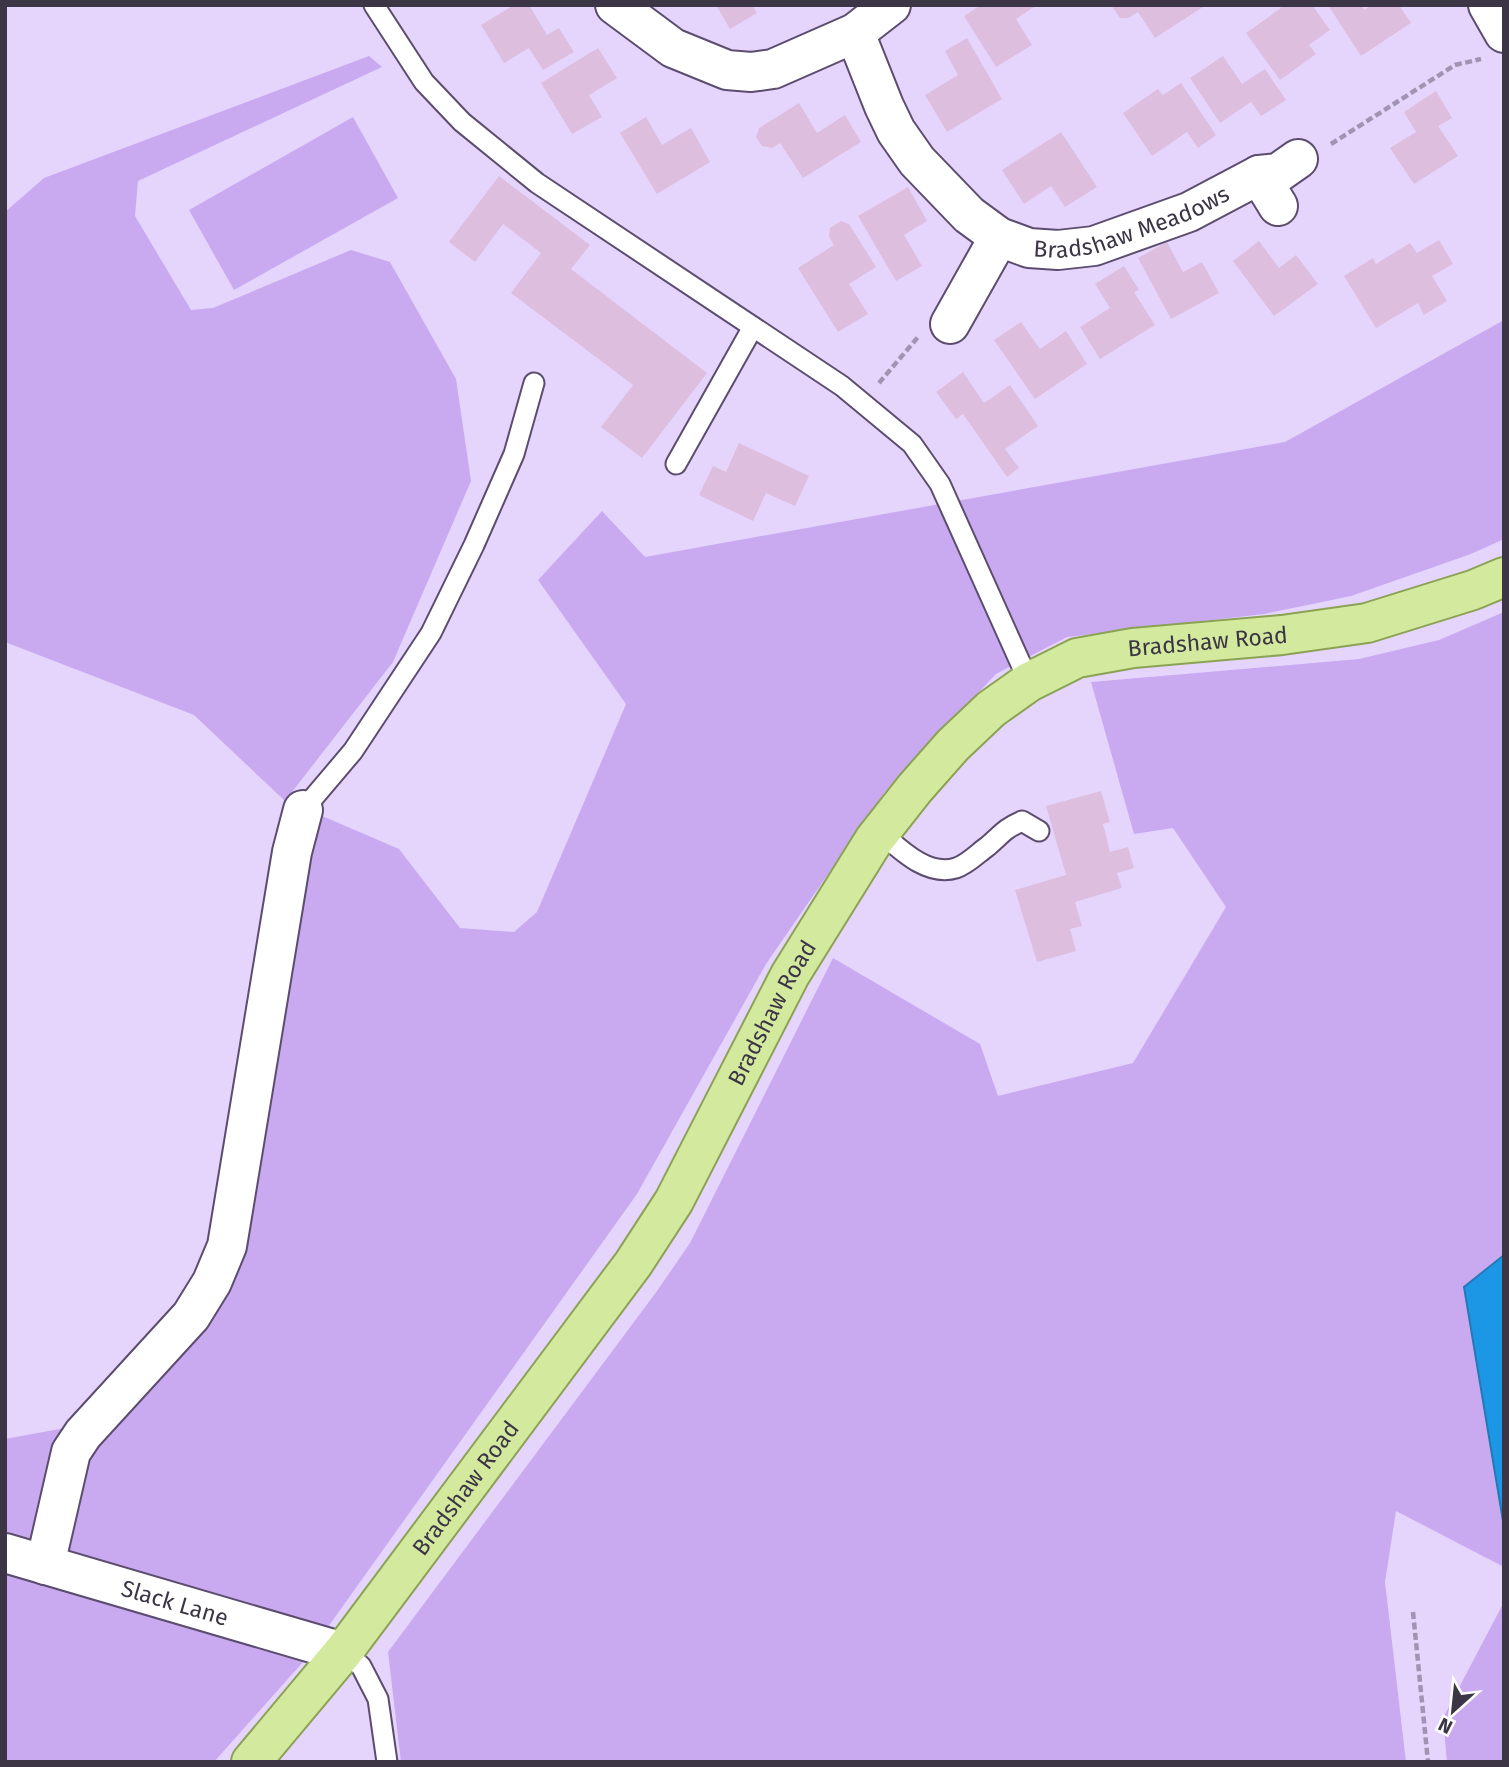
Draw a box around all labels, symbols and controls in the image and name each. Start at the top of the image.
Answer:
street label: Bradshaw Meadows [1033,179,1234,264]
street label: Bradshaw Road [1126,621,1289,662]
street label: Bradshaw Road [722,935,822,1090]
street label: Bradshaw Road [406,1415,525,1561]
street label: Slack Lane [118,1574,232,1632]
north arrow [1418,1676,1488,1746]
text: N [1435,1713,1456,1739]

